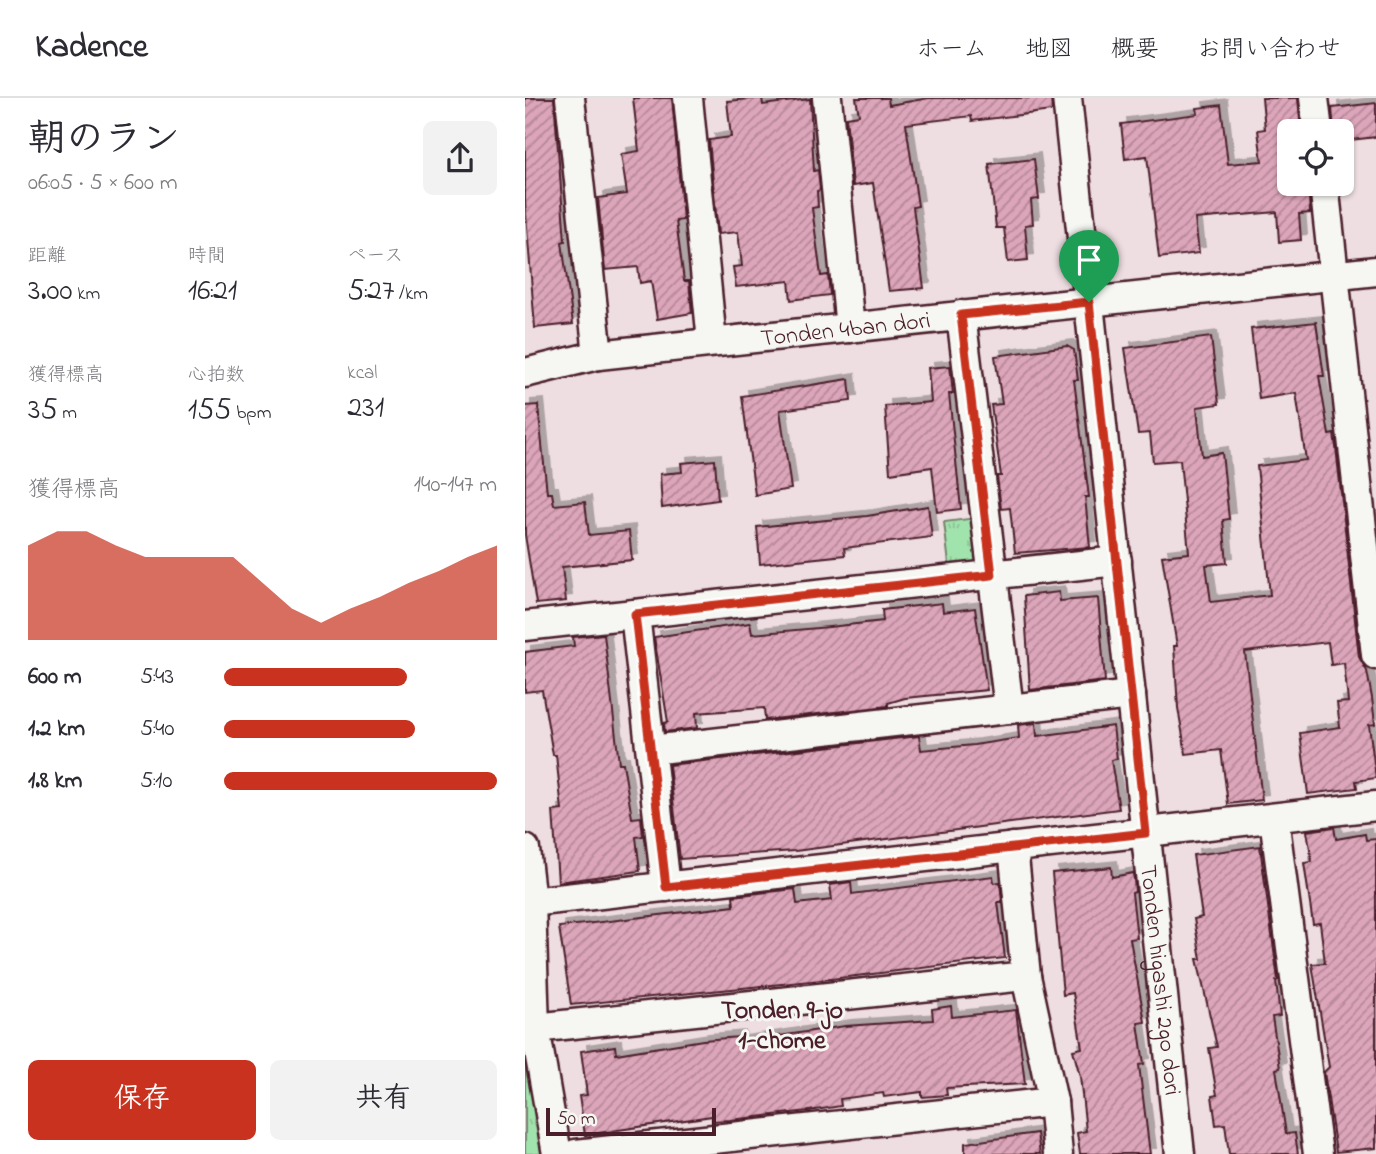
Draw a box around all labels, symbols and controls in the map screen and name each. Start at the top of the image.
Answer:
text: Kadence [35,24,148,72]
text: ホーム [916,33,987,68]
text: 地図 [1025,33,1073,68]
text: 概要 [1111,33,1159,68]
text: お問い合わせ [1197,33,1341,68]
text: 朝のラン [28,113,180,169]
map controls [1277,119,1354,196]
button: locate [1277,119,1354,196]
button: share [423,121,497,195]
text: 06:05 · 5 × 600 m [28,167,178,200]
pin [1059,230,1119,302]
icon: arrive [1070,241,1108,279]
text: 距離 [28,243,66,270]
text: 時間 [188,243,226,270]
text: ペース [347,243,403,270]
text: 3.00 [28,270,72,314]
text: 16:21 [188,270,237,314]
text: 5:27 [347,270,394,314]
text: km [72,281,100,308]
text: /km [394,281,428,308]
street label: Tonden 4ban dori [759,304,932,357]
text: kcal [347,360,378,387]
text: 獲得標高 [28,362,104,389]
text: 心拍数 [188,362,245,389]
text: 231 [347,387,384,431]
text: 35 [28,389,58,433]
text: 155 [188,389,232,433]
text: m [58,400,77,427]
text: bpm [232,400,271,427]
text: 140–147 m [414,469,497,502]
text: 獲得標高 [28,474,120,507]
text: 600 m [28,661,82,694]
text: 5:43 [140,661,174,694]
text: 1.2 km [28,713,85,746]
text: 5:40 [140,713,175,746]
text: 1.8 km [28,765,82,798]
text: 5:10 [140,765,172,798]
street label: Tonden higashi 2go dori [1129,863,1189,1097]
district label: Tonden 9-jo 1-chome [721,993,843,1061]
button: 保存 [28,1060,256,1140]
button: 共有 [270,1060,497,1140]
scale bar [546,1105,716,1137]
text: 50 m [557,1106,596,1133]

